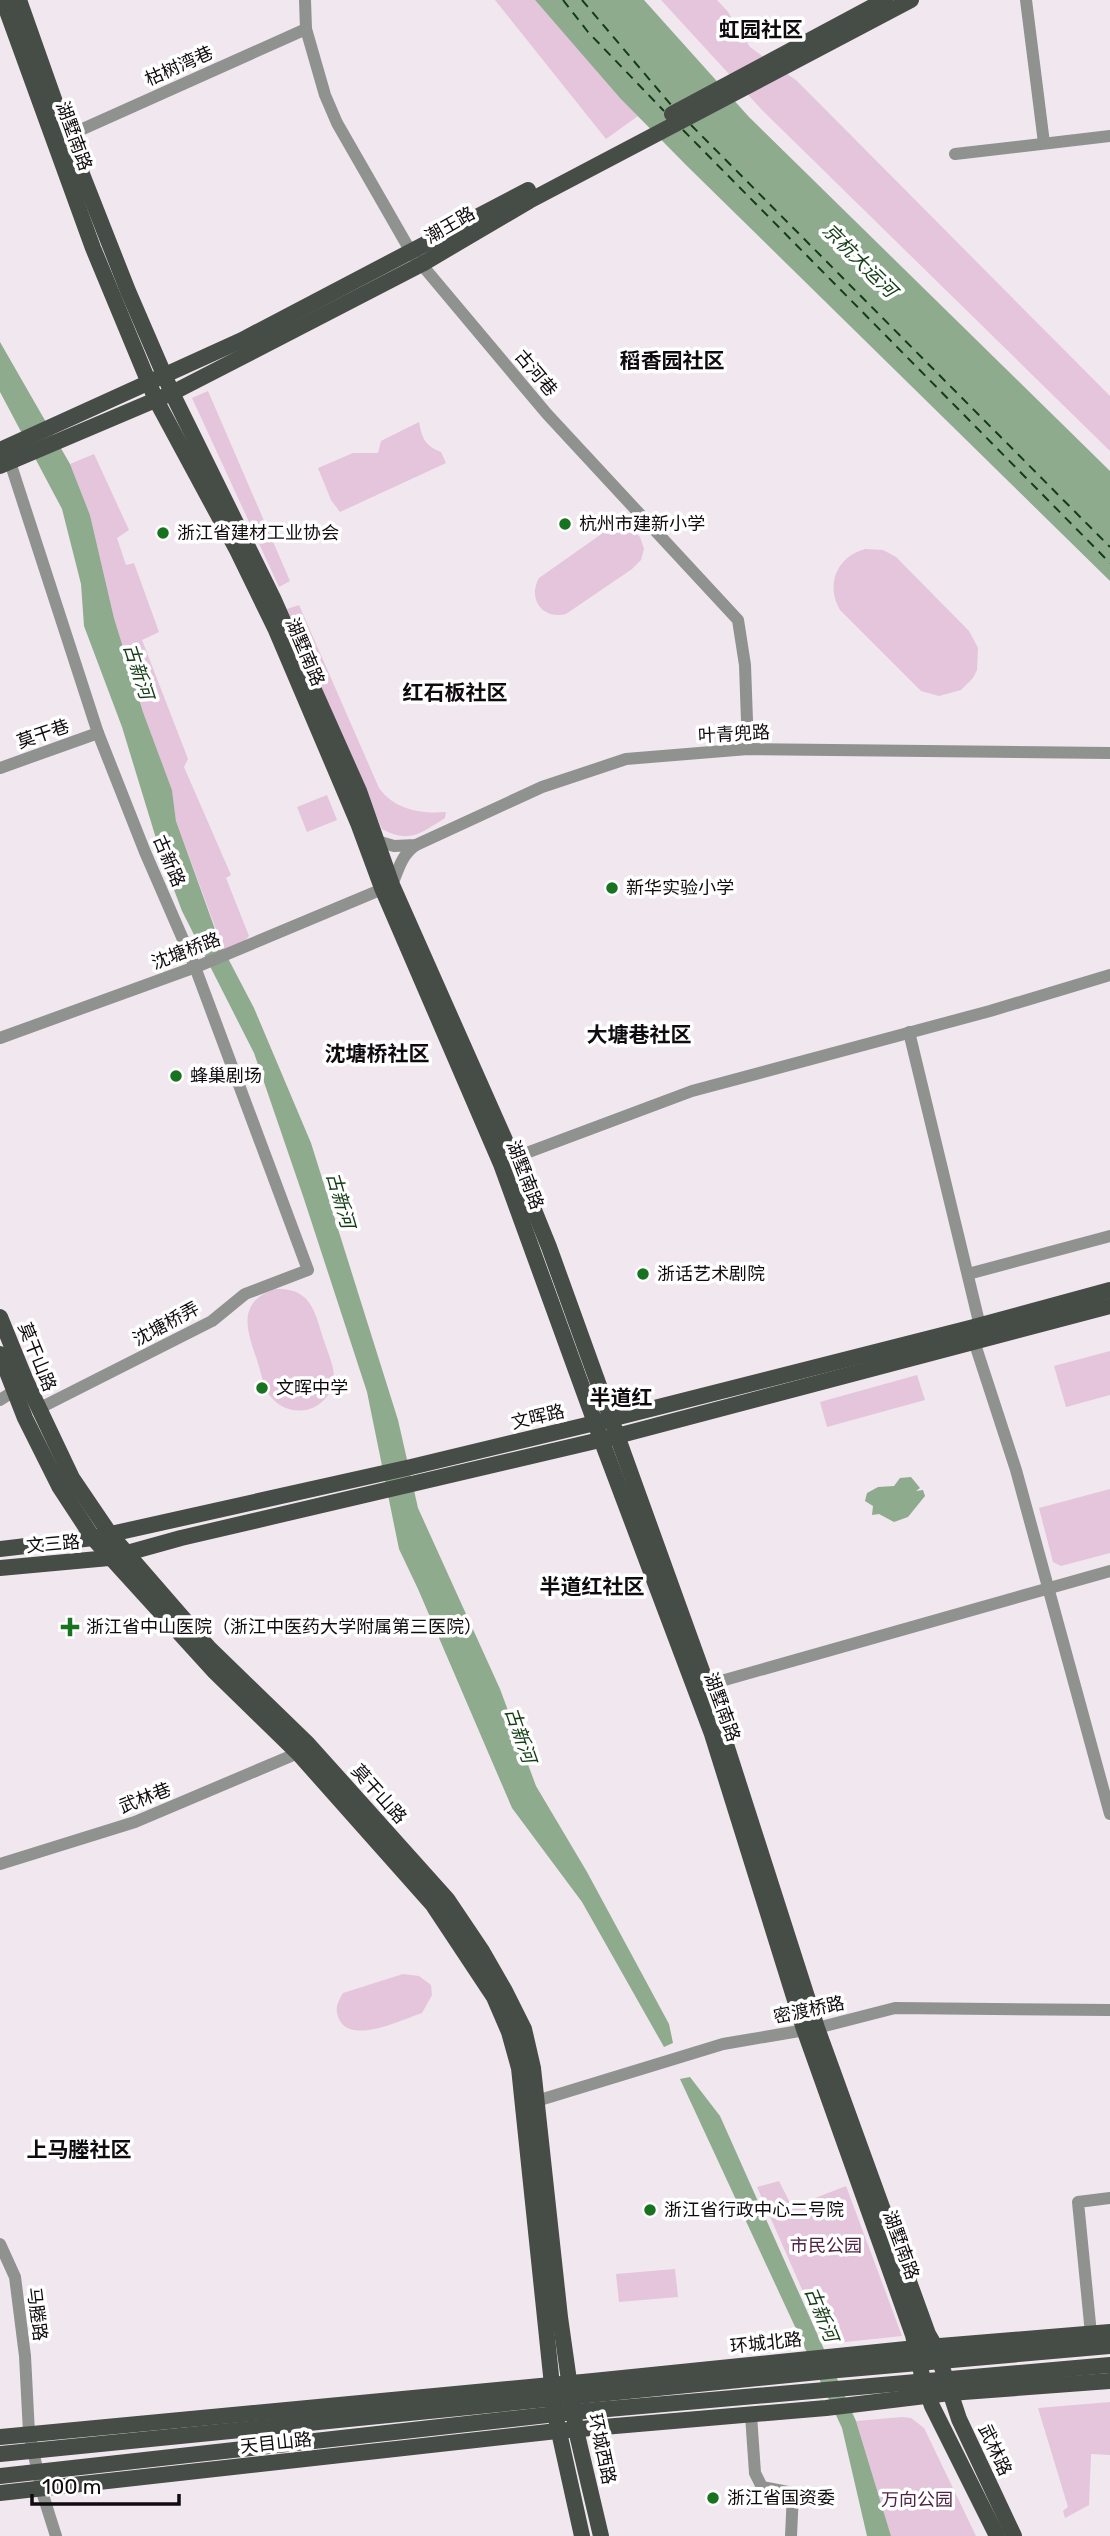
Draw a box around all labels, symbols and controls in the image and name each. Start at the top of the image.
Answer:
district label: 虹园社区 [719,17,803,42]
street label: 枯树湾巷 [142,41,216,91]
street label: 湖墅南路 [51,98,97,174]
street label: 潮王路 [421,202,479,248]
water label: 京杭大运河 [818,219,904,305]
street label: 古河巷 [510,345,562,401]
district label: 稻香园社区 [620,348,725,373]
place label: 杭州市建新小学 [579,513,705,535]
marker: 杭州市建新小学 [557,516,573,532]
place label: 浙江省建材工业协会 [177,522,339,544]
marker: 浙江省建材工业协会 [155,525,171,541]
street label: 湖墅南路 [281,615,329,689]
water label: 古新河 [119,640,160,706]
district label: 红石板社区 [403,680,508,705]
street label: 莫干巷 [14,715,72,753]
street label: 叶青兜路 [697,721,771,747]
street label: 古新路 [148,832,190,890]
place label: 新华实验小学 [626,877,734,899]
marker: 新华实验小学 [604,880,620,896]
street label: 沈塘桥路 [148,928,224,974]
district label: 大塘巷社区 [587,1022,692,1047]
district label: 沈塘桥社区 [325,1041,430,1066]
place label: 蜂巢剧场 [190,1065,262,1087]
marker: 蜂巢剧场 [168,1068,184,1084]
street label: 湖墅南路 [502,1137,548,1213]
water label: 古新河 [322,1170,361,1235]
place label: 浙话艺术剧院 [657,1263,765,1285]
marker: 浙话艺术剧院 [635,1266,651,1282]
street label: 沈塘桥弄 [129,1297,203,1351]
street label: 莫干山路 [13,1320,61,1394]
place label: 文晖中学 [276,1377,348,1399]
marker: 文晖中学 [254,1380,270,1396]
district label: 半道红 [590,1385,653,1410]
street label: 文晖路 [509,1400,567,1434]
street label: 文三路 [25,1531,81,1557]
district label: 半道红社区 [540,1574,645,1599]
place label: 浙江省中山医院（浙江中医药大学附属第三医院） [86,1616,482,1638]
marker: 浙江省中山医院（浙江中医药大学附属第三医院） [60,1617,80,1637]
street label: 湖墅南路 [699,1669,745,1745]
water label: 古新河 [500,1704,542,1770]
street label: 莫干山路 [347,1760,411,1828]
street label: 武林巷 [116,1778,174,1818]
street label: 密渡桥路 [771,1992,847,2028]
district label: 上马塍社区 [27,2137,132,2162]
place label: 浙江省行政中心二号院 [664,2199,844,2221]
marker: 浙江省行政中心二号院 [642,2202,658,2218]
street label: 湖墅南路 [878,2207,924,2283]
park label: 市民公园 [790,2235,862,2257]
water label: 古新河 [800,2283,844,2349]
street label: 马塍路 [23,2286,51,2342]
street label: 环城北路 [729,2328,803,2358]
street label: 环城西路 [584,2411,620,2487]
street label: 武林路 [974,2421,1016,2479]
street label: 天目山路 [239,2428,313,2458]
scale bar [32,2462,178,2506]
text: 100 m [42,2474,101,2499]
place label: 浙江省国资委 [727,2487,835,2509]
park label: 万向公园 [881,2489,953,2511]
marker: 浙江省国资委 [705,2490,721,2506]

